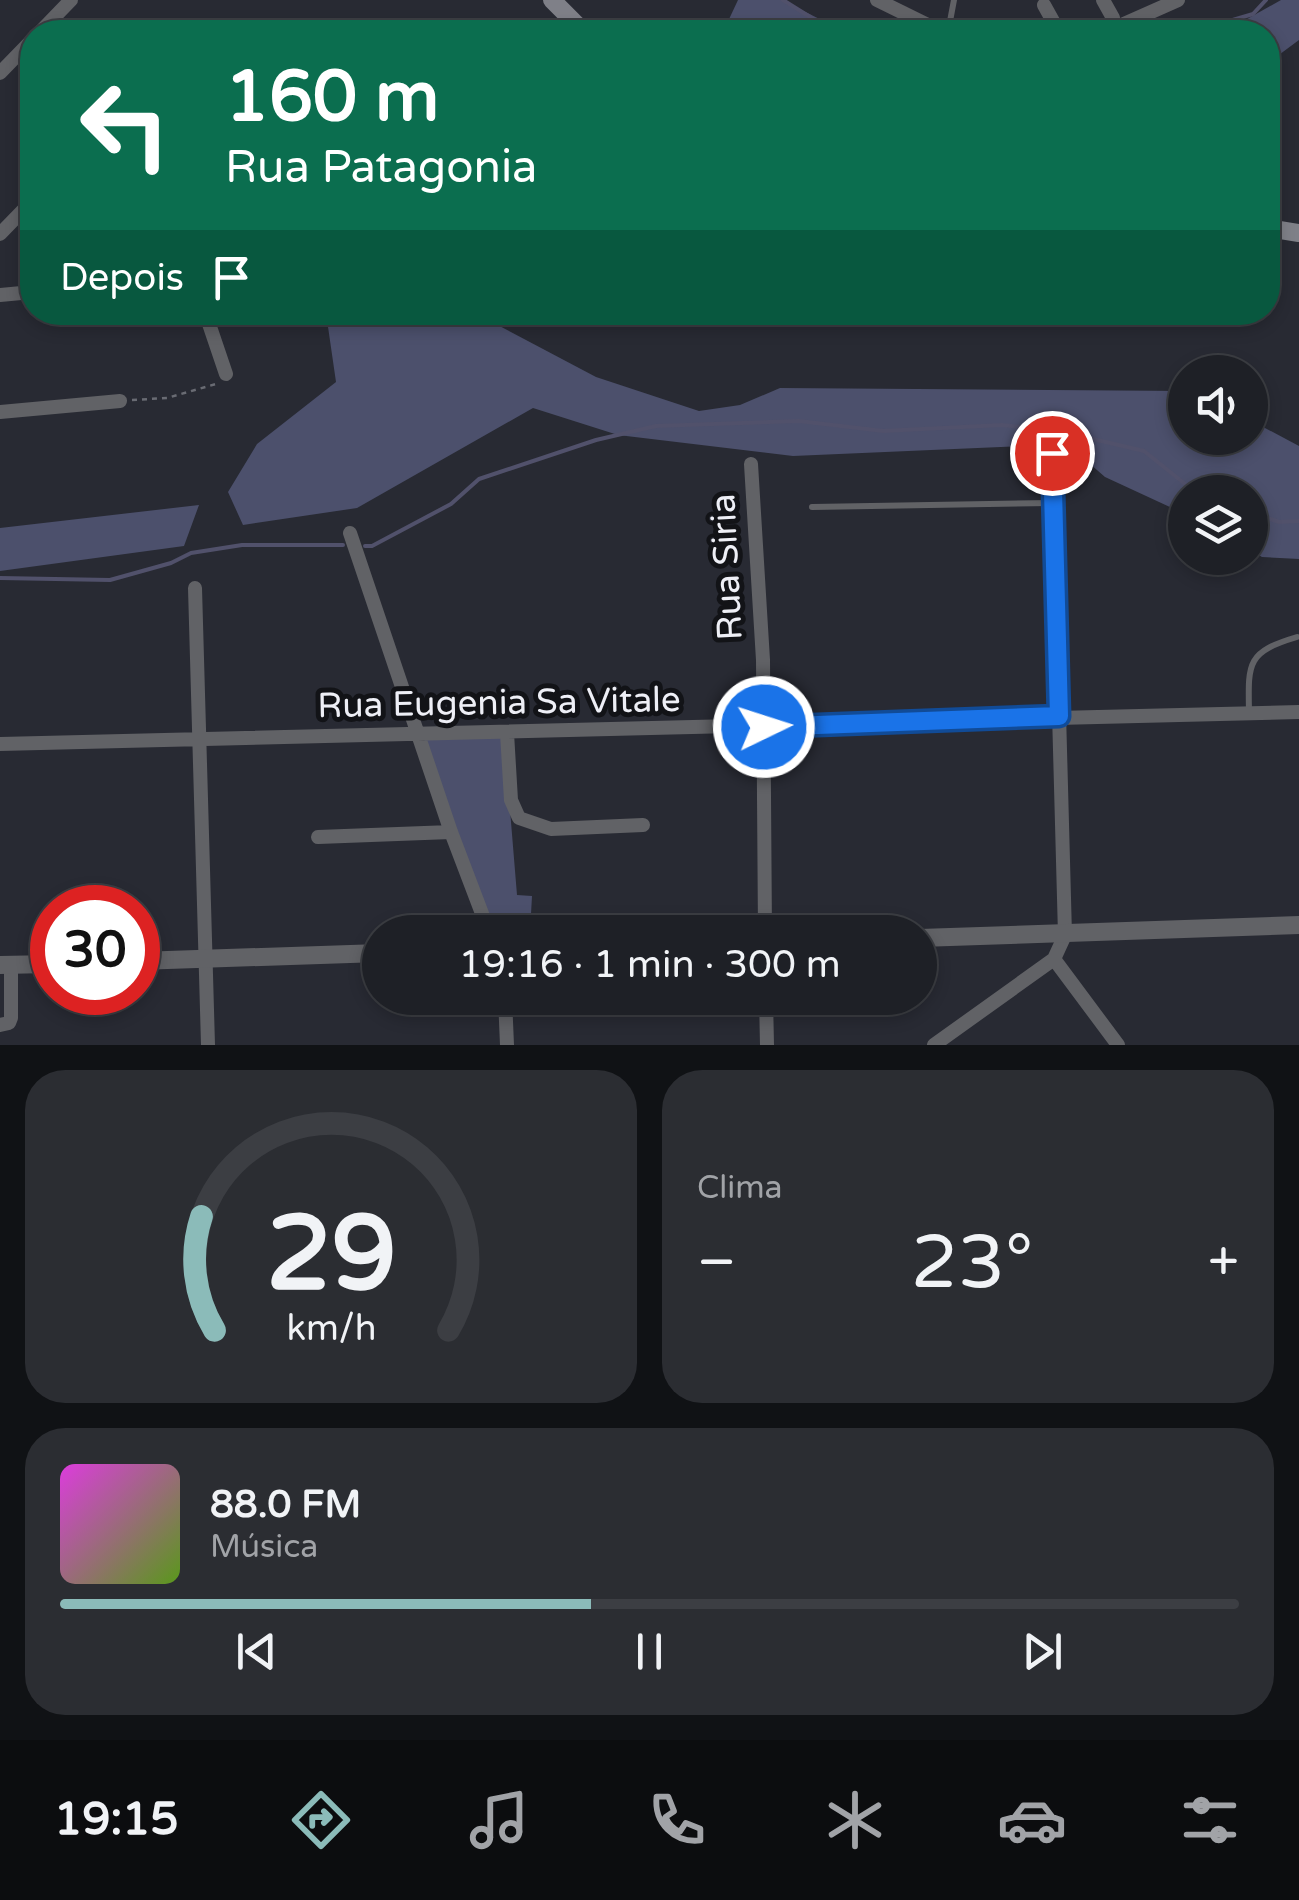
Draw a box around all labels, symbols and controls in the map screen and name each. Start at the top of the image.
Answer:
text: 160 m [225,56,439,140]
icon: left [60,60,190,190]
text: Rua Patagonia [225,141,537,195]
icon: arrive [204,250,259,305]
text: Depois [60,255,184,301]
map controls [1168,355,1268,575]
button: sound [1168,355,1268,455]
pin [1010,411,1095,496]
icon: arrive [1025,426,1080,481]
button: layers [1168,475,1268,575]
street label: Rua Siria [702,493,752,641]
position arrow [712,675,816,779]
street label: Rua Eugenia Sa Vitale [317,679,681,727]
speed limit sign: 30 [30,885,160,1015]
text: 19:16 · 1 min · 300 m [458,942,841,988]
text: Clima [697,1169,783,1207]
text: 29 [266,1193,396,1318]
text: 23° [911,1218,1033,1308]
text: − [697,1230,736,1296]
text: + [1208,1230,1239,1296]
text: km/h [286,1307,376,1350]
text: 88.0 FM [210,1482,361,1528]
text: Música [210,1528,318,1566]
icon: previous [229,1624,284,1679]
icon: pause [622,1624,677,1679]
icon: next [1015,1624,1070,1679]
icon: directions [286,1785,356,1855]
icon: music [464,1785,534,1855]
icon: phone [642,1785,712,1855]
icon: climate [820,1785,890,1855]
icon: car [997,1785,1067,1855]
icon: filters [1175,1785,1245,1855]
text: 19:15 [54,1793,179,1847]

